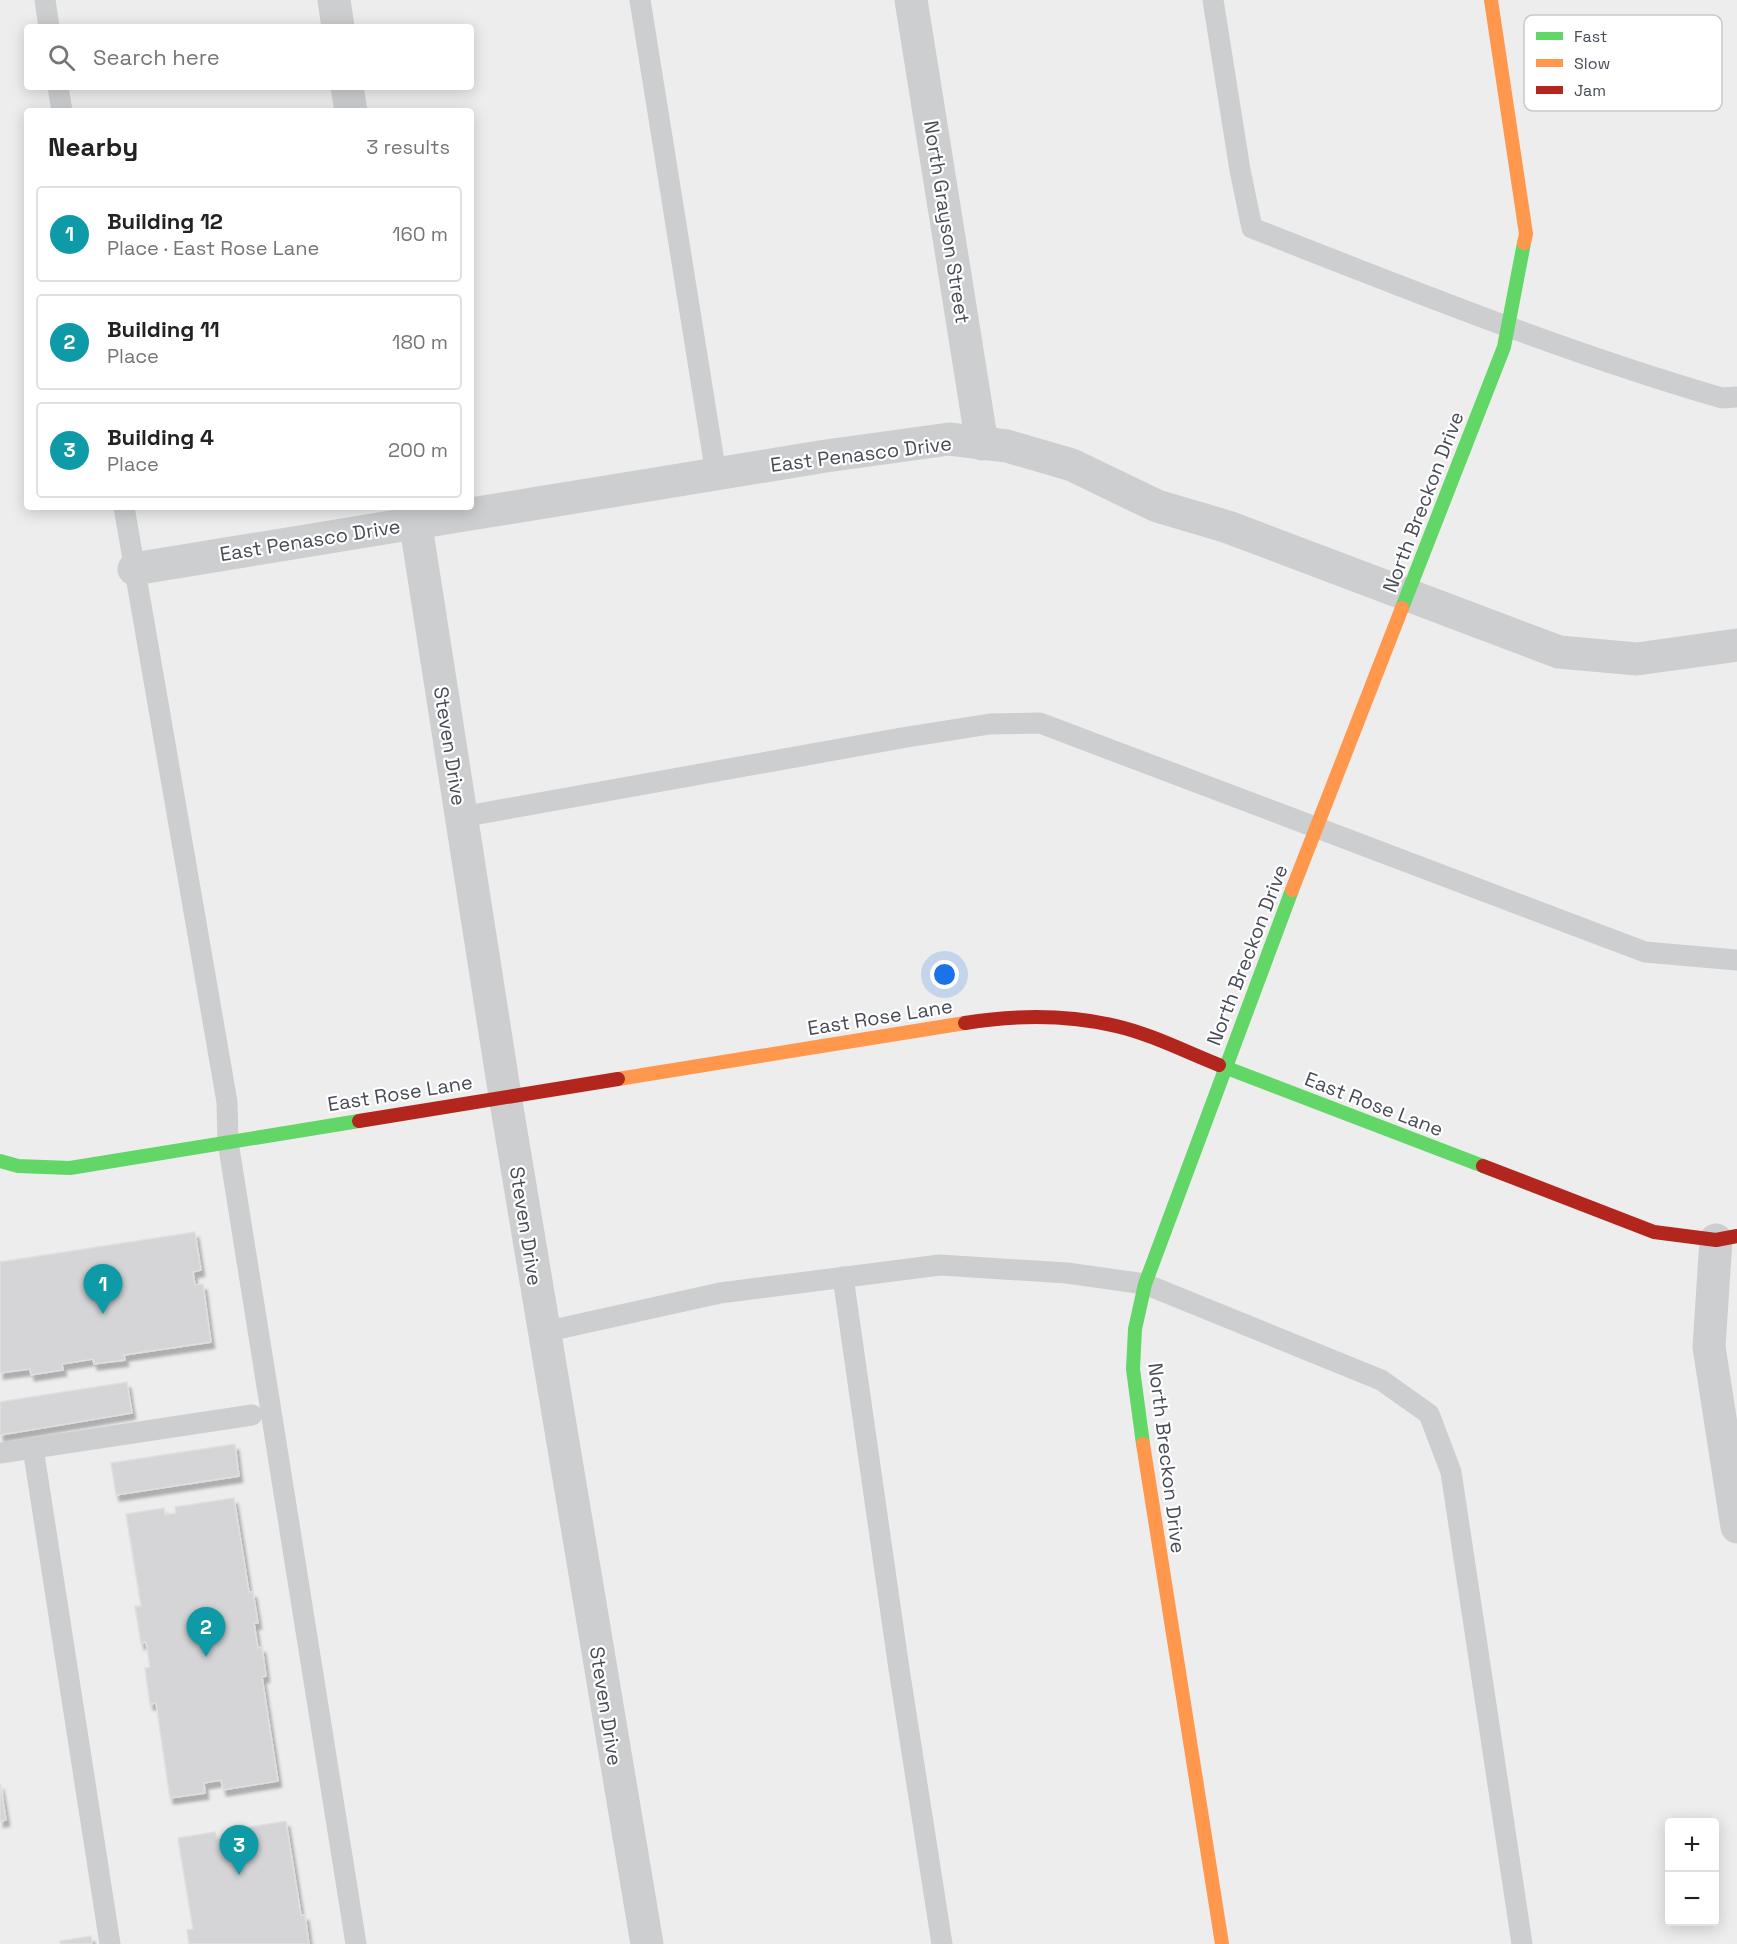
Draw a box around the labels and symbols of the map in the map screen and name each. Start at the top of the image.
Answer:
legend [1524,15,1722,111]
text: Fast [1574,26,1607,47]
text: Slow [1574,53,1610,74]
text: Jam [1574,80,1606,101]
street label: North Grayson Street [918,119,976,325]
street label: North Breckon Drive [1376,408,1470,596]
street label: East Penasco Drive [769,430,953,478]
street label: East Penasco Drive [218,513,402,567]
street label: Steven Drive [428,685,472,807]
street label: North Breckon Drive [1200,861,1294,1049]
your location [930,960,959,989]
street label: East Rose Lane [806,993,954,1041]
street label: East Rose Lane [1301,1066,1447,1142]
street label: East Rose Lane [326,1069,474,1117]
street label: Steven Drive [504,1165,548,1287]
pin: 1 [84,1264,122,1314]
street label: North Breckon Drive [1142,1361,1192,1555]
pin: 2 [186,1608,226,1657]
street label: Steven Drive [584,1645,628,1767]
pin: 3 [220,1826,258,1875]

